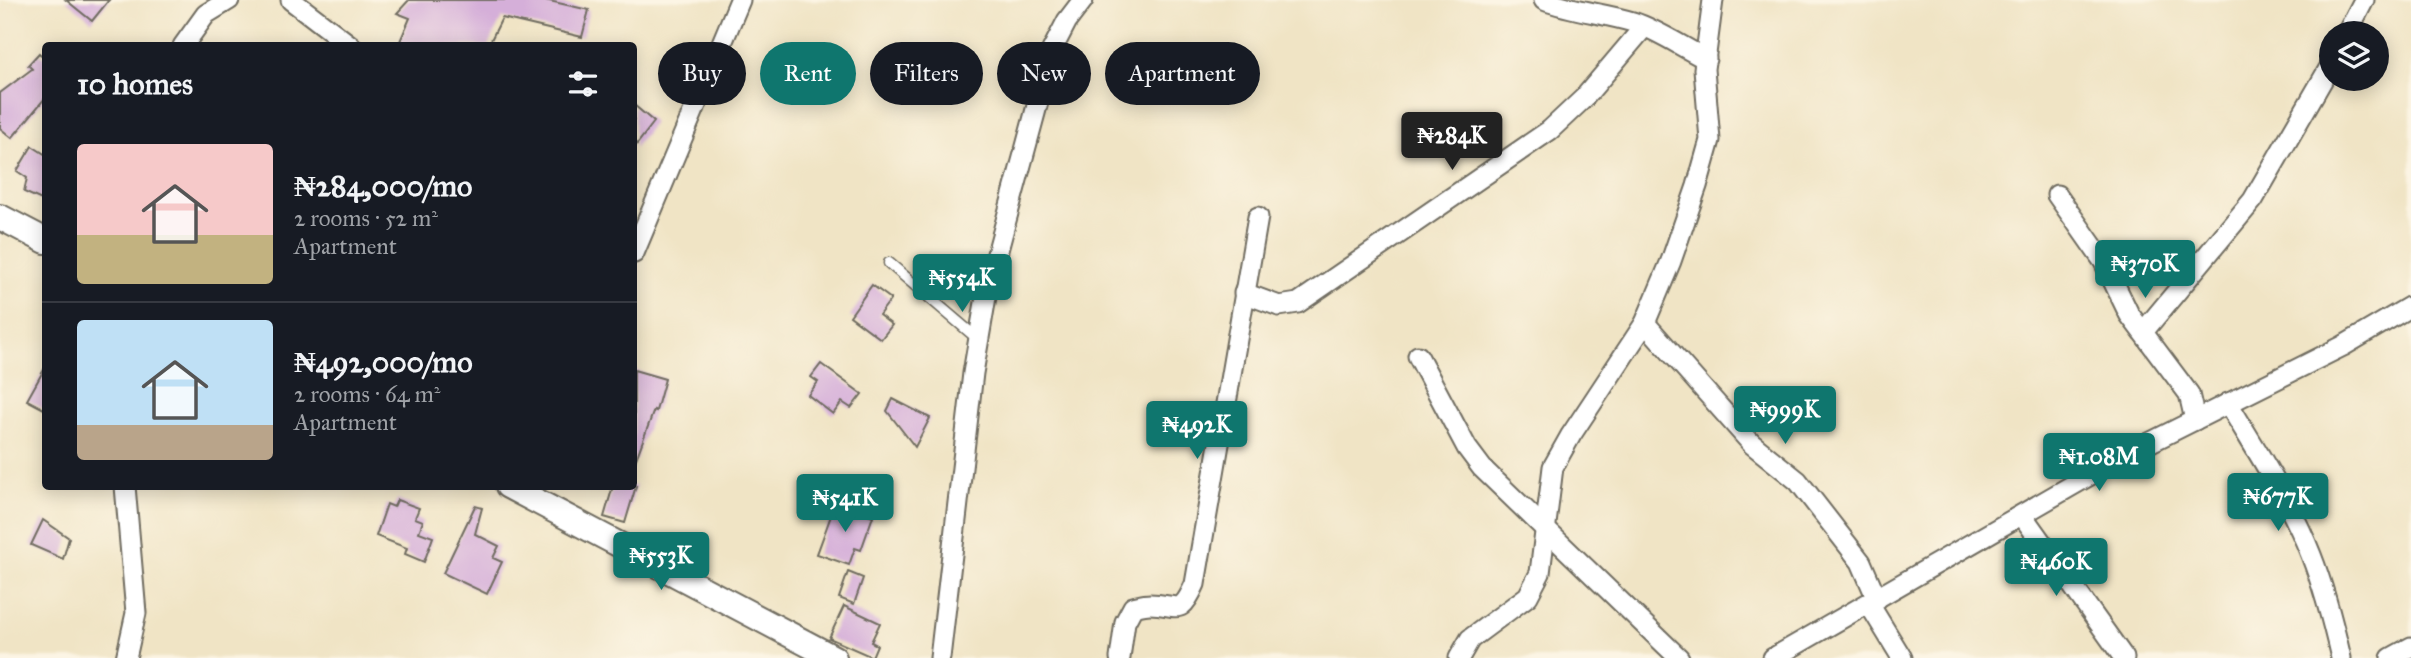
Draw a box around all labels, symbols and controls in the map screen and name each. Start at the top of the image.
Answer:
map controls [2319,21,2389,91]
button: layers [2319,21,2389,91]
chip: Buy [658,42,746,105]
chip: Rent [760,42,856,105]
chip: Filters [870,42,983,105]
chip: New [997,42,1091,105]
chip: Apartment [1105,42,1260,105]
icon: filters [564,65,602,103]
text: 10 homes [77,66,193,102]
pin: ₦284K [1403,113,1501,172]
text: ₦284K [1417,121,1487,149]
text: ₦284,000/mo [294,168,472,204]
icon: home [133,172,217,256]
text: 2 rooms · 52 m² [294,204,438,232]
text: Apartment [294,232,397,260]
pin: ₦370K [2096,240,2194,300]
text: ₦370K [2111,249,2179,277]
pin: ₦554K [913,254,1011,314]
text: ₦554K [929,263,995,291]
text: ₦492,000/mo [294,344,473,380]
icon: home [133,348,217,432]
text: 2 rooms · 64 m² [294,380,440,408]
pin: ₦999K [1736,386,1834,446]
text: ₦999K [1750,395,1820,423]
pin: ₦492K [1148,402,1246,461]
text: Apartment [294,408,397,436]
text: ₦492K [1162,410,1232,438]
pin: ₦1.08M [2042,434,2156,493]
text: ₦1.08M [2059,442,2139,470]
pin: ₦677K [2229,474,2327,533]
pin: ₦541K [796,475,894,534]
text: ₦677K [2243,482,2313,510]
text: ₦541K [813,483,877,511]
pin: ₦553K [612,532,710,592]
pin: ₦460K [2007,538,2105,598]
text: ₦553K [629,541,693,569]
text: ₦460K [2021,547,2091,575]

